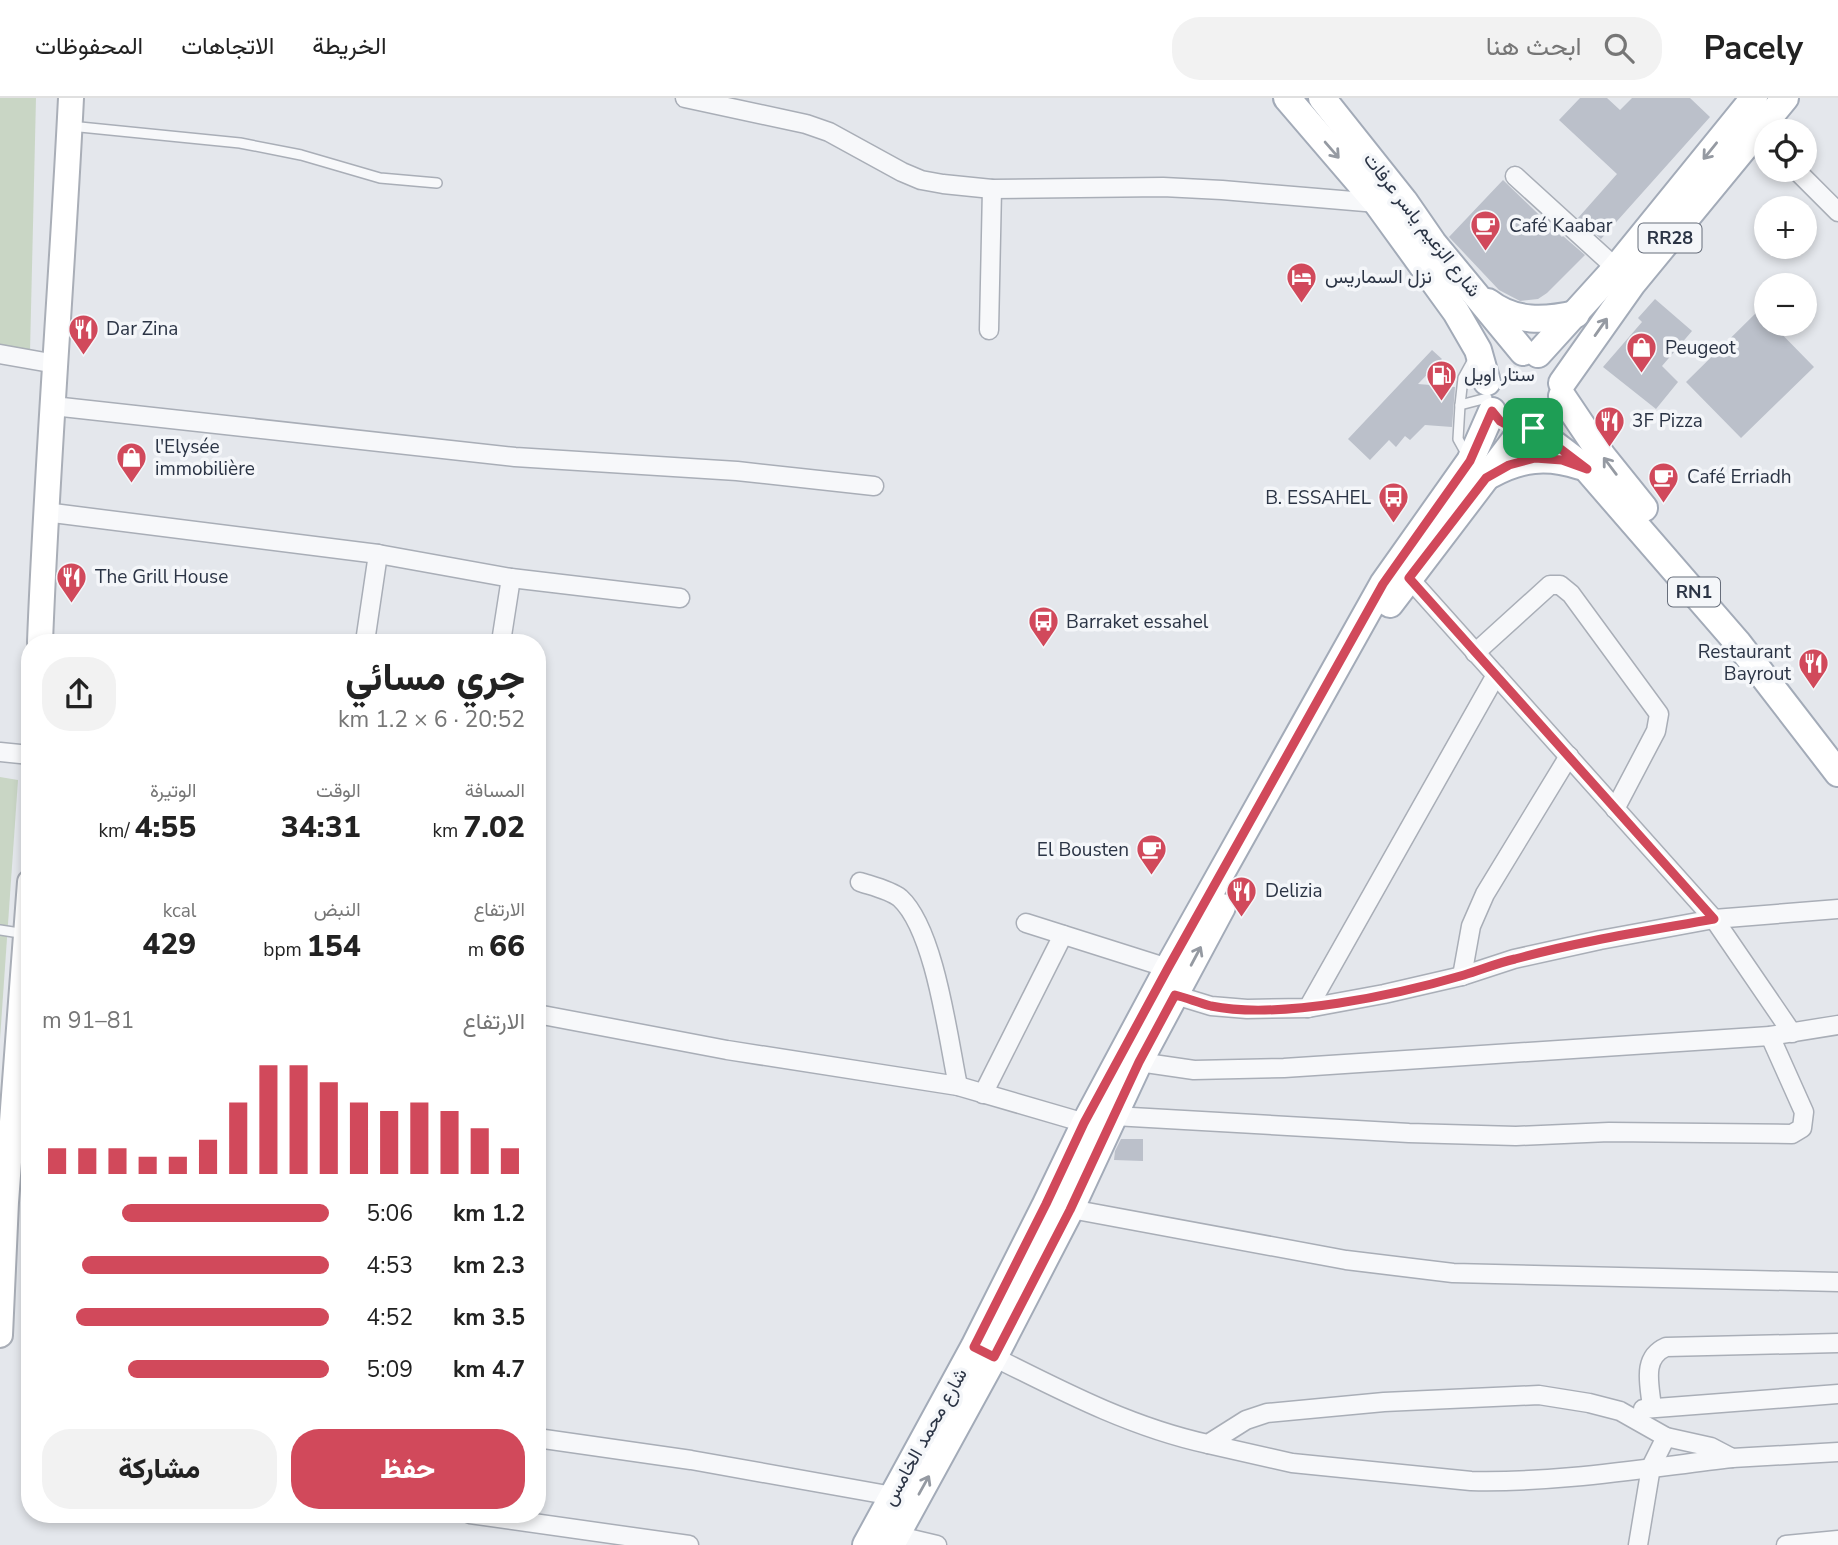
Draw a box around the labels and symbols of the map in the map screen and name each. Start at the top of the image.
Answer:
one-way arrow [1323,141,1339,159]
one-way arrow [1703,141,1718,159]
street label: شارع الزعيم ياسر عرفات [1357,147,1487,303]
cafe icon: Café Kaabar [1469,209,1503,253]
place label: Café Kaabar [1509,213,1613,239]
road number: RR28 [1638,223,1702,252]
hotel icon: نزل السماريس [1285,260,1319,304]
place label: نزل السماريس [1325,264,1432,290]
restaurant icon: Dar Zina [66,312,100,356]
place label: Dar Zina [106,316,178,342]
one-way arrow [1594,318,1608,337]
shop icon: Peugeot [1625,331,1659,375]
place label: Peugeot [1665,335,1736,361]
fuel station icon: ستار اويل [1424,358,1458,402]
place label: ستار اويل [1464,362,1535,388]
pin [1503,398,1563,458]
restaurant icon: 3F Pizza [1592,404,1626,448]
place label: 3F Pizza [1632,408,1703,434]
place label: l'Elysée immobilière [155,434,255,482]
shop icon: l'Elysée immobilière [115,441,149,485]
one-way arrow [1603,457,1618,475]
cafe icon: Café Erriadh [1647,460,1681,504]
place label: Café Erriadh [1687,464,1792,490]
bus stop icon: B. ESSAHEL [1377,481,1411,525]
place label: B. ESSAHEL [1265,485,1372,511]
restaurant icon: The Grill House [55,560,89,604]
place label: The Grill House [95,564,228,590]
road number: RN1 [1668,578,1720,606]
bus stop icon: Barraket essahel [1026,605,1060,649]
place label: Barraket essahel [1066,609,1209,635]
place label: Restaurant Bayrout [1698,639,1791,687]
restaurant icon: Restaurant Bayrout [1797,646,1831,690]
cafe icon: El Bousten [1135,833,1169,877]
place label: El Bousten [1037,837,1129,863]
restaurant icon: Delizia [1225,874,1259,918]
place label: Delizia [1265,878,1323,904]
one-way arrow [1189,947,1203,967]
street label: شارع محمد الخامس [876,1364,974,1510]
one-way arrow [918,1475,931,1496]

